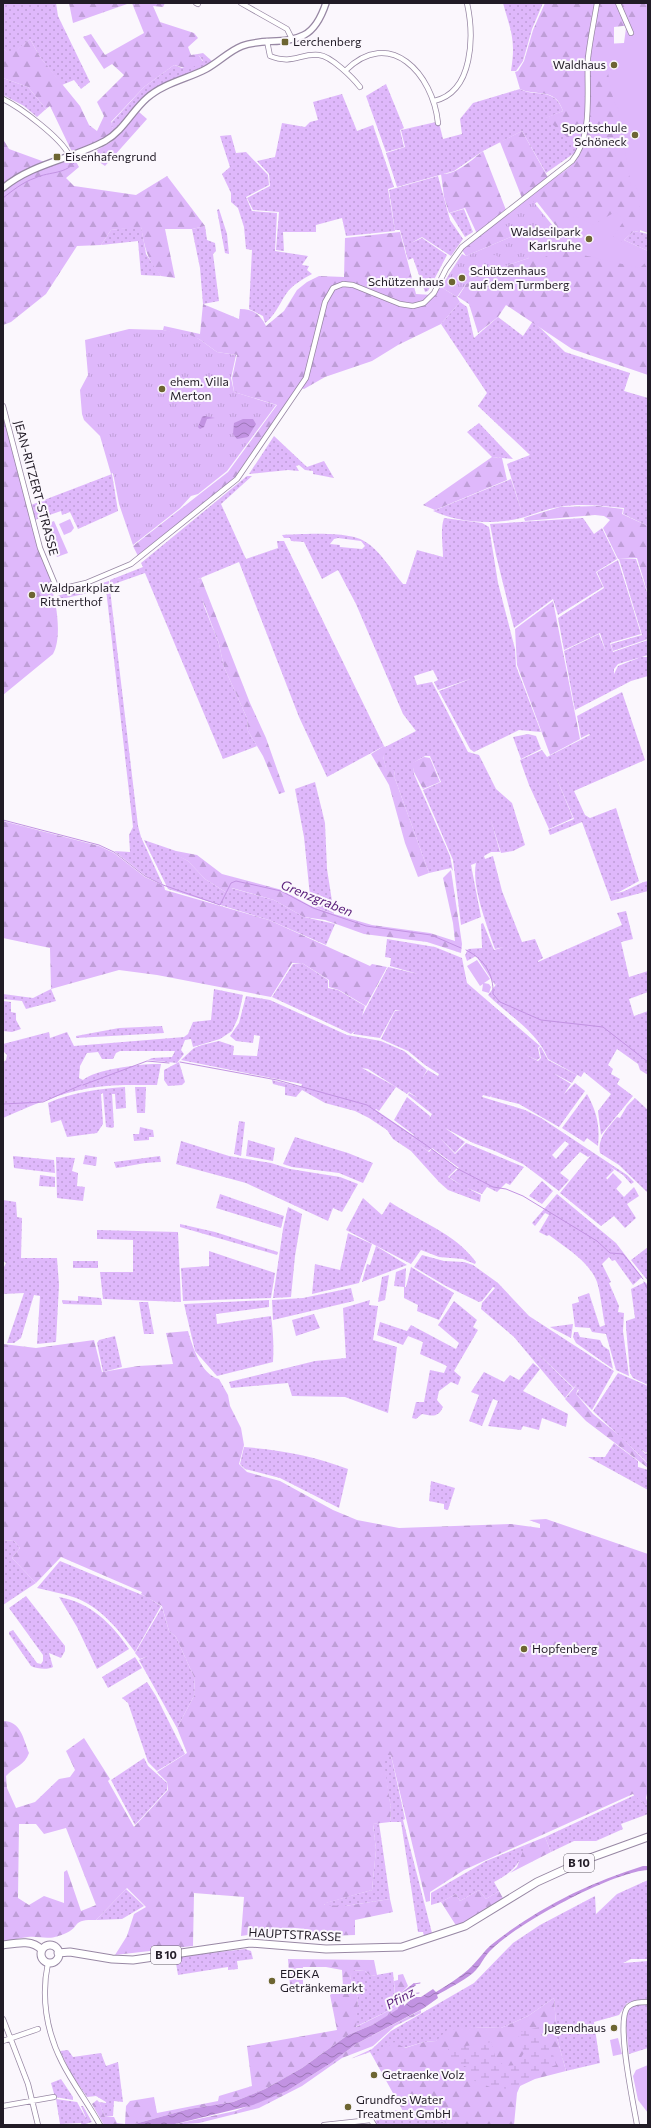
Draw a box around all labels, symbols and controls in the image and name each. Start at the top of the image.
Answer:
place label: Lerchenberg [293,34,362,48]
marker: Lerchenberg [280,37,290,47]
place label: Waldhaus [553,57,606,71]
marker: Waldhaus [609,60,619,70]
place label: Sportschule Schöneck [562,120,627,148]
marker: Sportschule Schöneck [630,130,640,140]
place label: Eisenhafengrund [65,149,157,163]
marker: Eisenhafengrund [52,152,62,162]
place label: Waldseilpark Karlsruhe [511,224,581,252]
marker: Waldseilpark Karlsruhe [584,234,594,244]
place label: Schützenhaus auf dem Turmberg [470,263,570,291]
marker: Schützenhaus auf dem Turmberg [457,273,467,283]
place label: Schützenhaus [368,274,444,288]
marker: Schützenhaus [447,277,457,287]
place label: ehem. Villa Merton [170,374,229,402]
marker: ehem. Villa Merton [157,384,167,394]
street label: JEAN-RITZERT-STRASSE [11,419,62,557]
place label: Waldparkplatz Rittnerthof [40,580,120,608]
marker: Waldparkplatz Rittnerthof [27,590,37,600]
water label: Grenzgraben [279,876,355,920]
place label: Hopfenberg [532,1641,598,1655]
marker: Hopfenberg [519,1644,529,1654]
road number: B 10 [564,1854,594,1872]
street label: HAUPTSTRASSE [248,1925,342,1943]
road number: B 10 [151,1946,181,1964]
place label: EDEKA Getränkemarkt [280,1966,363,1994]
marker: EDEKA Getränkemarkt [267,1976,277,1986]
water label: Pfinz [383,1983,418,2012]
place label: Jugendhaus [544,2020,606,2035]
marker: Jugendhaus [609,2023,619,2033]
place label: Getraenke Volz [382,2067,465,2081]
marker: Getraenke Volz [369,2070,379,2080]
place label: Grundfos Water Treatment GmbH [356,2092,451,2120]
marker: Grundfos Water Treatment GmbH [343,2102,353,2112]

